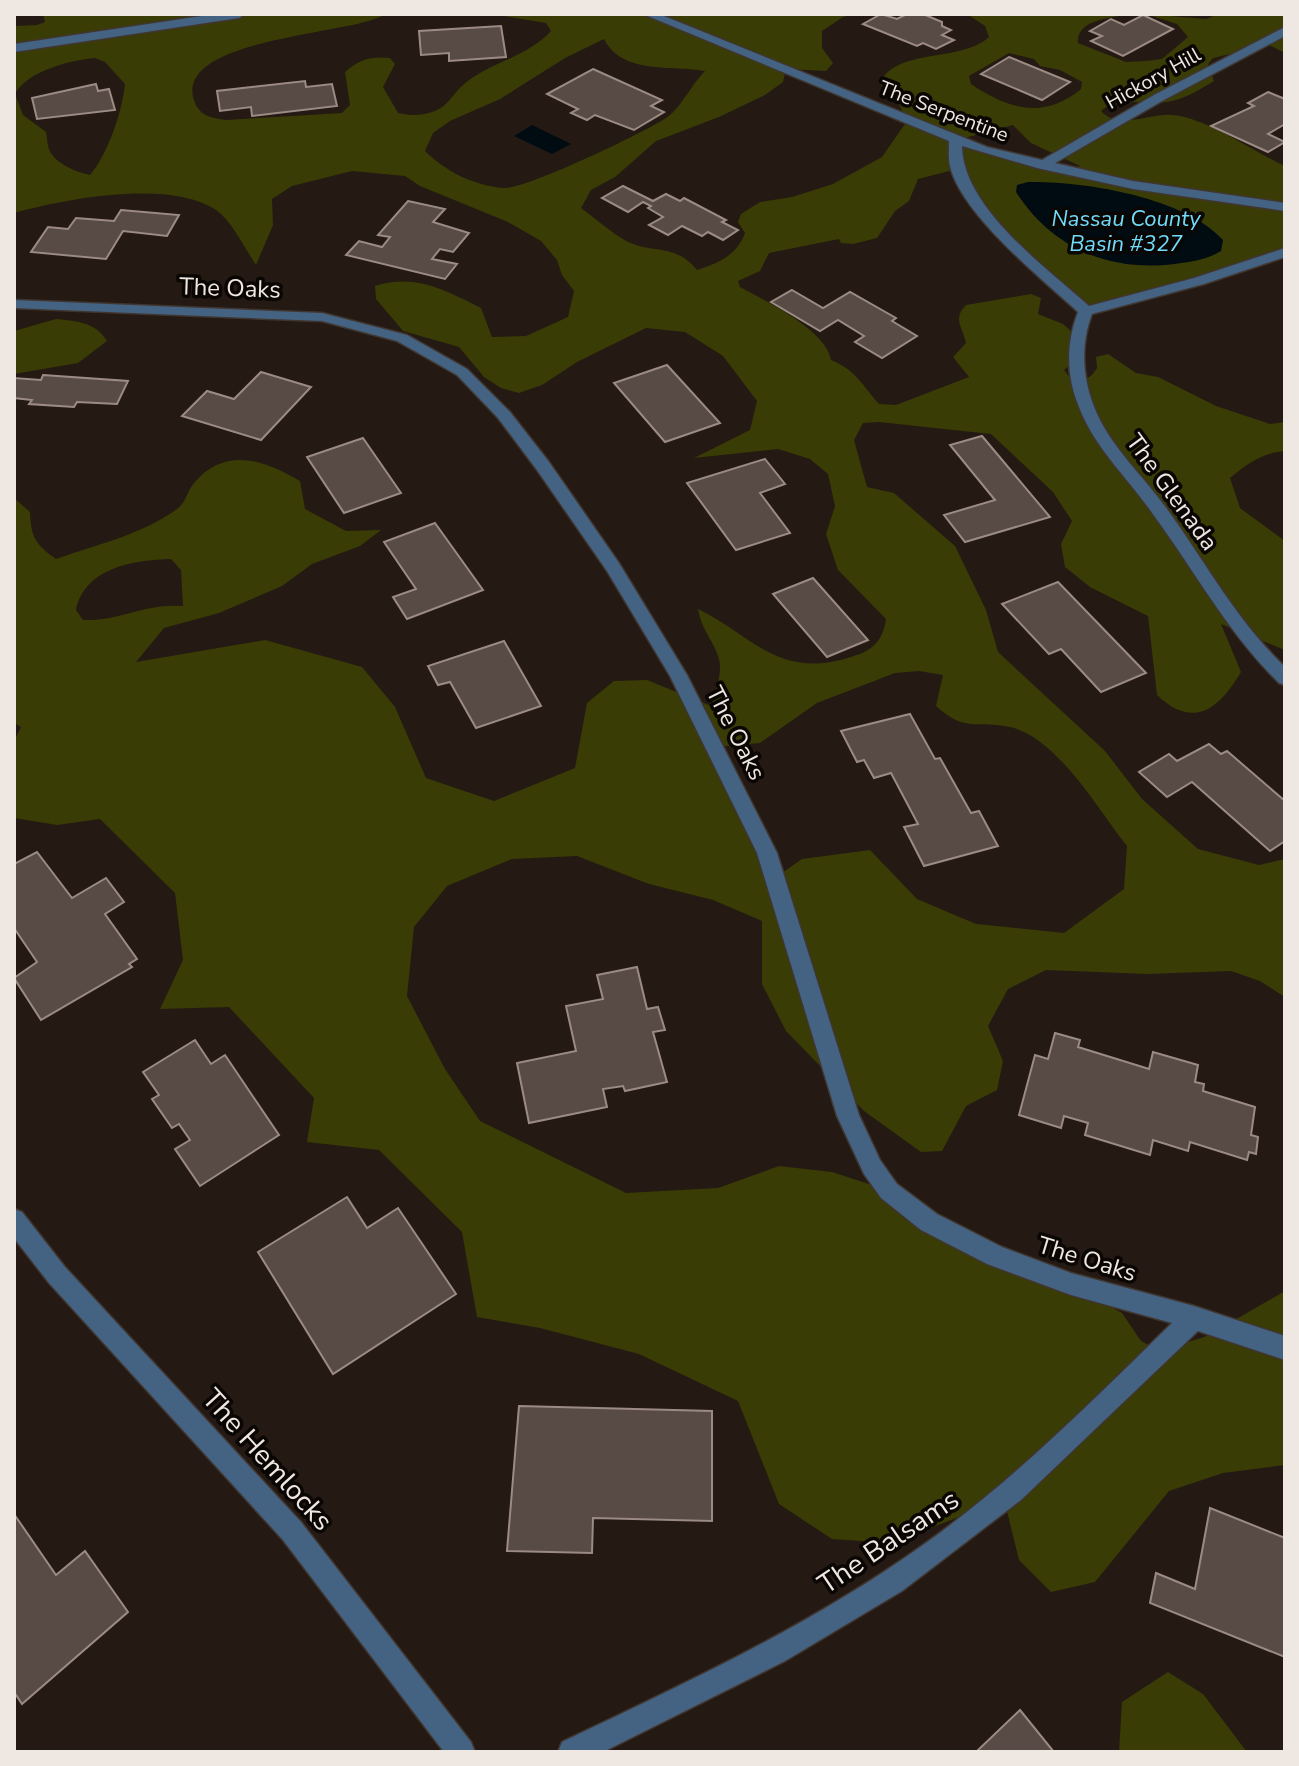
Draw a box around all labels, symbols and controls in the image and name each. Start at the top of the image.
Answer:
street label: Hickory Hill [1101,41,1206,116]
street label: The Serpentine [875,74,1012,149]
water label: Nassau County Basin #327 [1052,204,1201,259]
street label: The Oaks [179,270,281,306]
street label: The Glenada [1119,427,1225,557]
street label: The Oaks [699,681,773,785]
street label: The Oaks [1034,1229,1140,1289]
street label: The Hemlocks [193,1380,341,1539]
street label: The Balsams [811,1481,967,1603]

